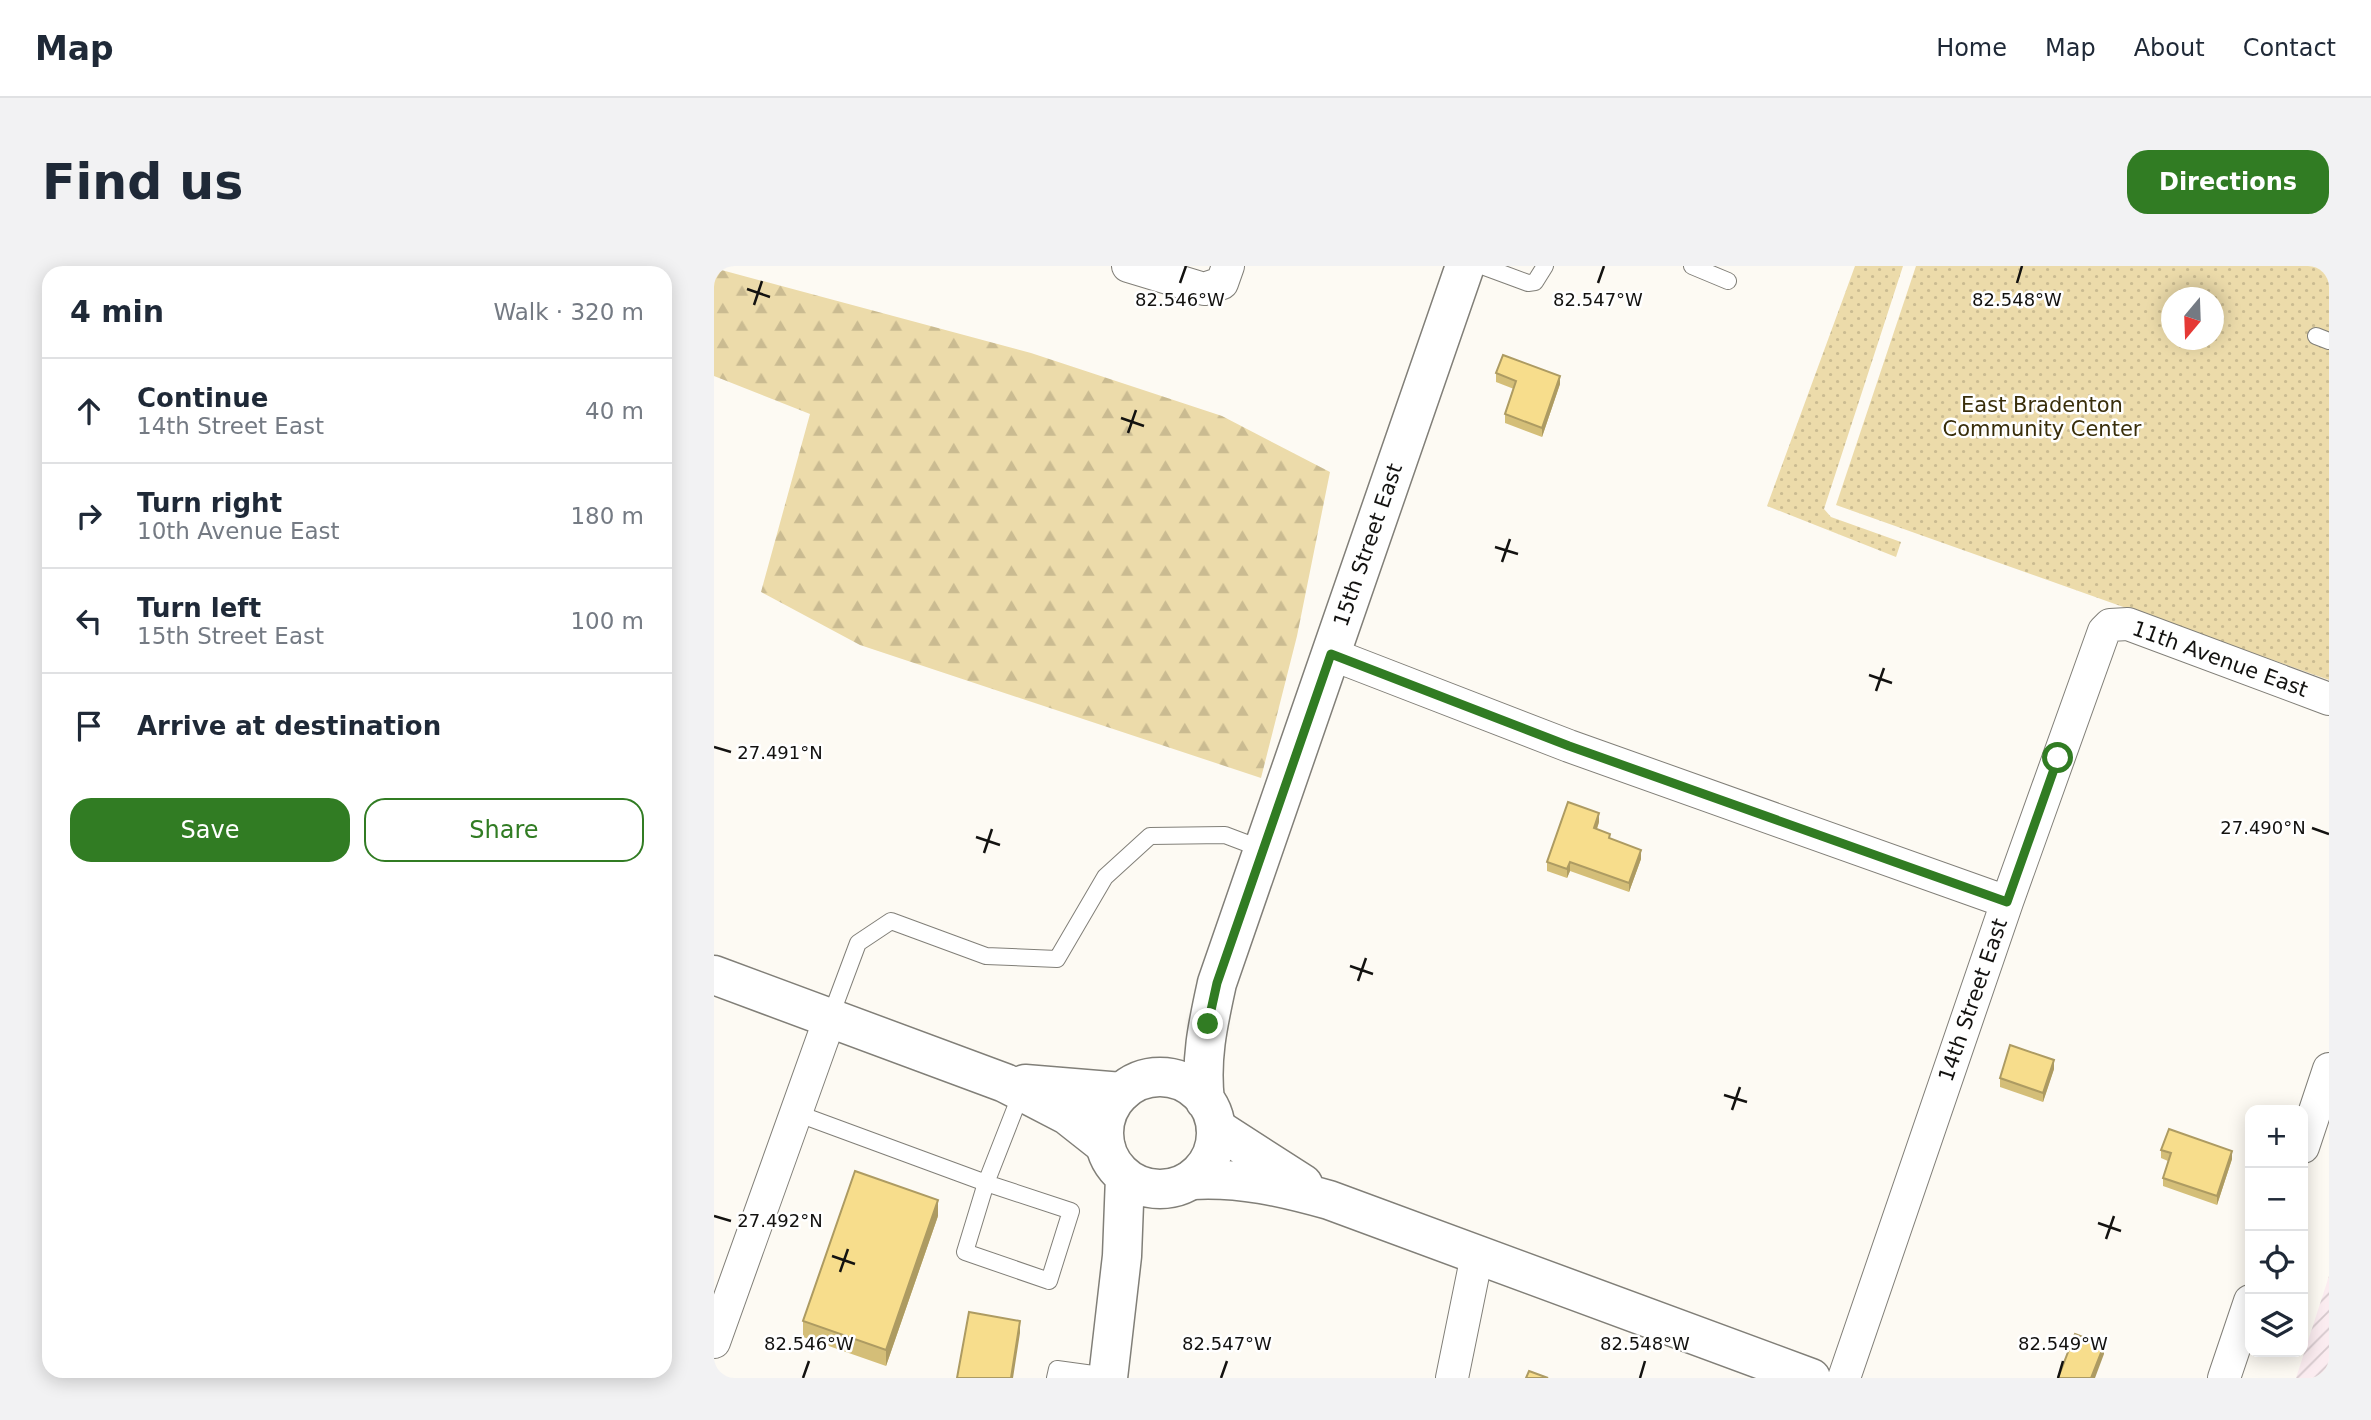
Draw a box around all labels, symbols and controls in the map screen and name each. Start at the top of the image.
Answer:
text: Map [35,29,114,68]
text: Home [1936,34,2007,62]
text: Map [2045,34,2096,62]
text: About [2134,34,2205,62]
text: Contact [2243,34,2336,62]
button: Directions [2127,150,2329,214]
text: Find us [42,154,243,211]
north arrow [2161,287,2224,350]
text: 82.546°W [1135,289,1225,310]
text: 82.547°W [1553,289,1643,310]
text: 82.548°W [1972,289,2062,310]
text: 4 min [70,294,164,329]
text: Walk · 320 m [493,299,644,325]
text: Continue [137,383,268,413]
icon: ahead [70,392,108,430]
park label: East Bradenton Community Center [1943,393,2142,441]
text: 40 m [585,398,644,424]
text: 14th Street East [137,413,324,439]
street label: 15th Street East [1329,460,1407,630]
text: Turn right [137,488,282,518]
icon: right [70,497,108,535]
text: 180 m [570,503,644,529]
text: 10th Avenue East [137,518,340,544]
text: Turn left [137,593,261,623]
icon: left [70,602,108,640]
text: 100 m [570,608,644,634]
street label: 11th Avenue East [2129,616,2311,702]
text: 15th Street East [137,623,324,649]
icon: arrive [70,707,108,745]
text: Arrive at destination [137,711,441,741]
text: 27.491°N [737,742,823,763]
route start [2042,742,2073,773]
button: Save [70,798,350,862]
button: Share [364,798,644,862]
text: 27.490°N [2220,817,2306,838]
street label: 14th Street East [1934,915,2012,1085]
route end [1192,1008,1223,1039]
map controls [2245,1105,2308,1357]
button: + [2245,1105,2308,1168]
button: − [2245,1168,2308,1231]
text: 27.492°N [737,1210,823,1231]
button: locate [2245,1231,2308,1294]
button: layers [2245,1294,2308,1357]
text: 82.546°W [764,1333,854,1354]
text: 82.547°W [1182,1333,1272,1354]
text: 82.548°W [1600,1333,1690,1354]
text: 82.549°W [2018,1333,2108,1354]

